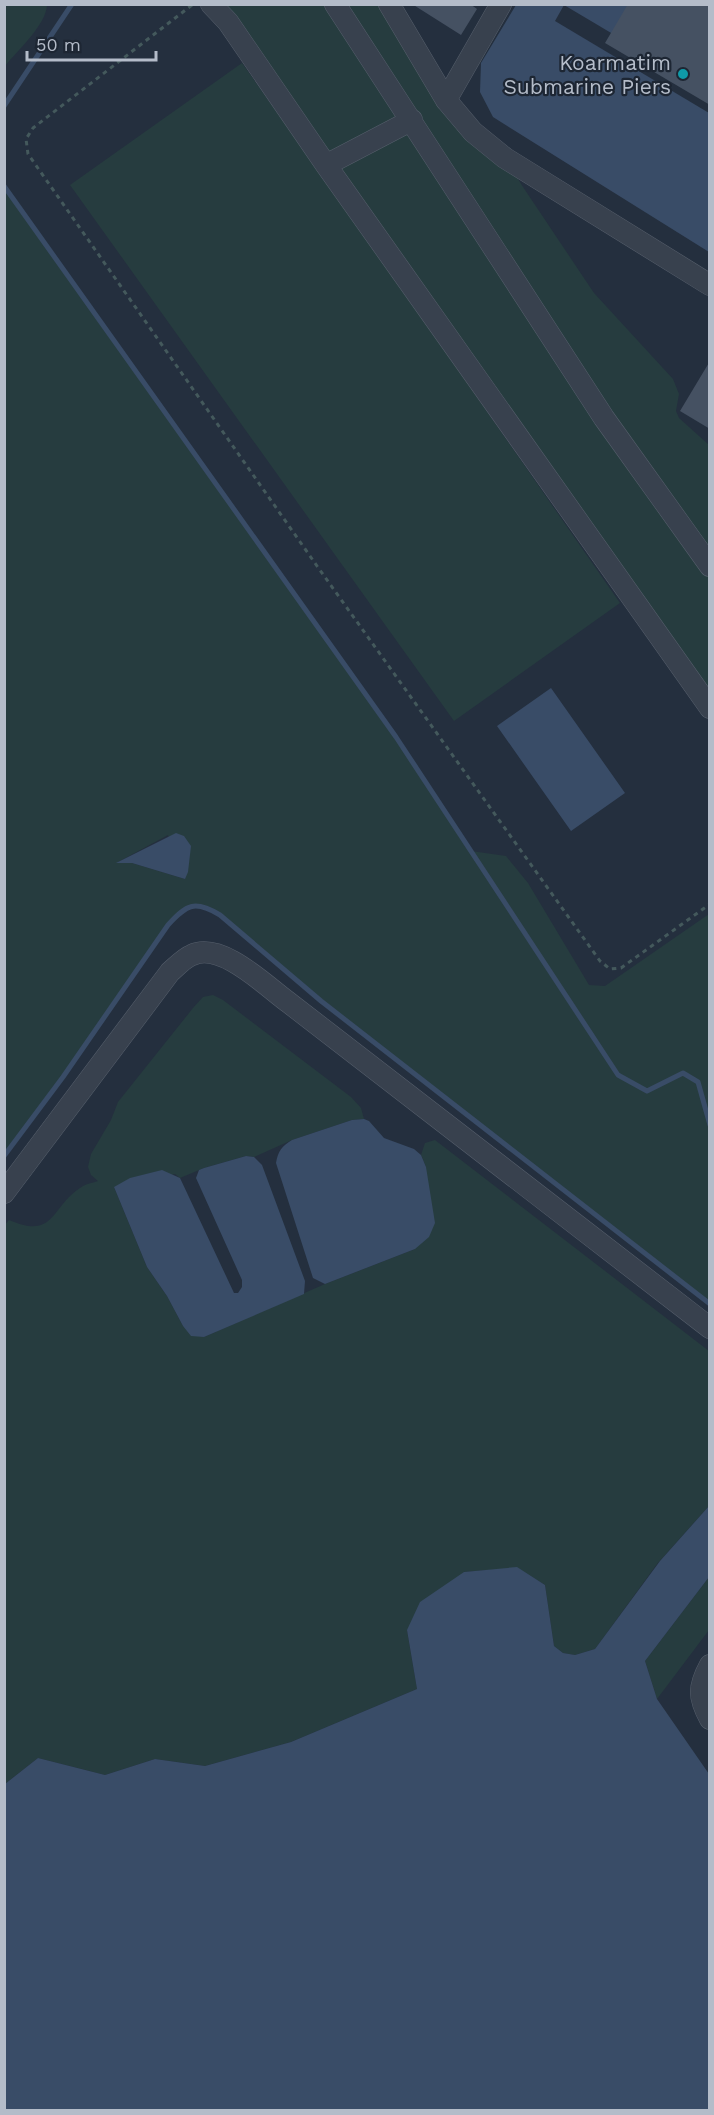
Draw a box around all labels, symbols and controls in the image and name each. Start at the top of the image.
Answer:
scale bar [27,24,156,62]
text: 50 m [36,34,81,55]
place label: Koarmatim Submarine Piers [503,50,671,99]
marker: Koarmatim Submarine Piers [676,67,690,81]

